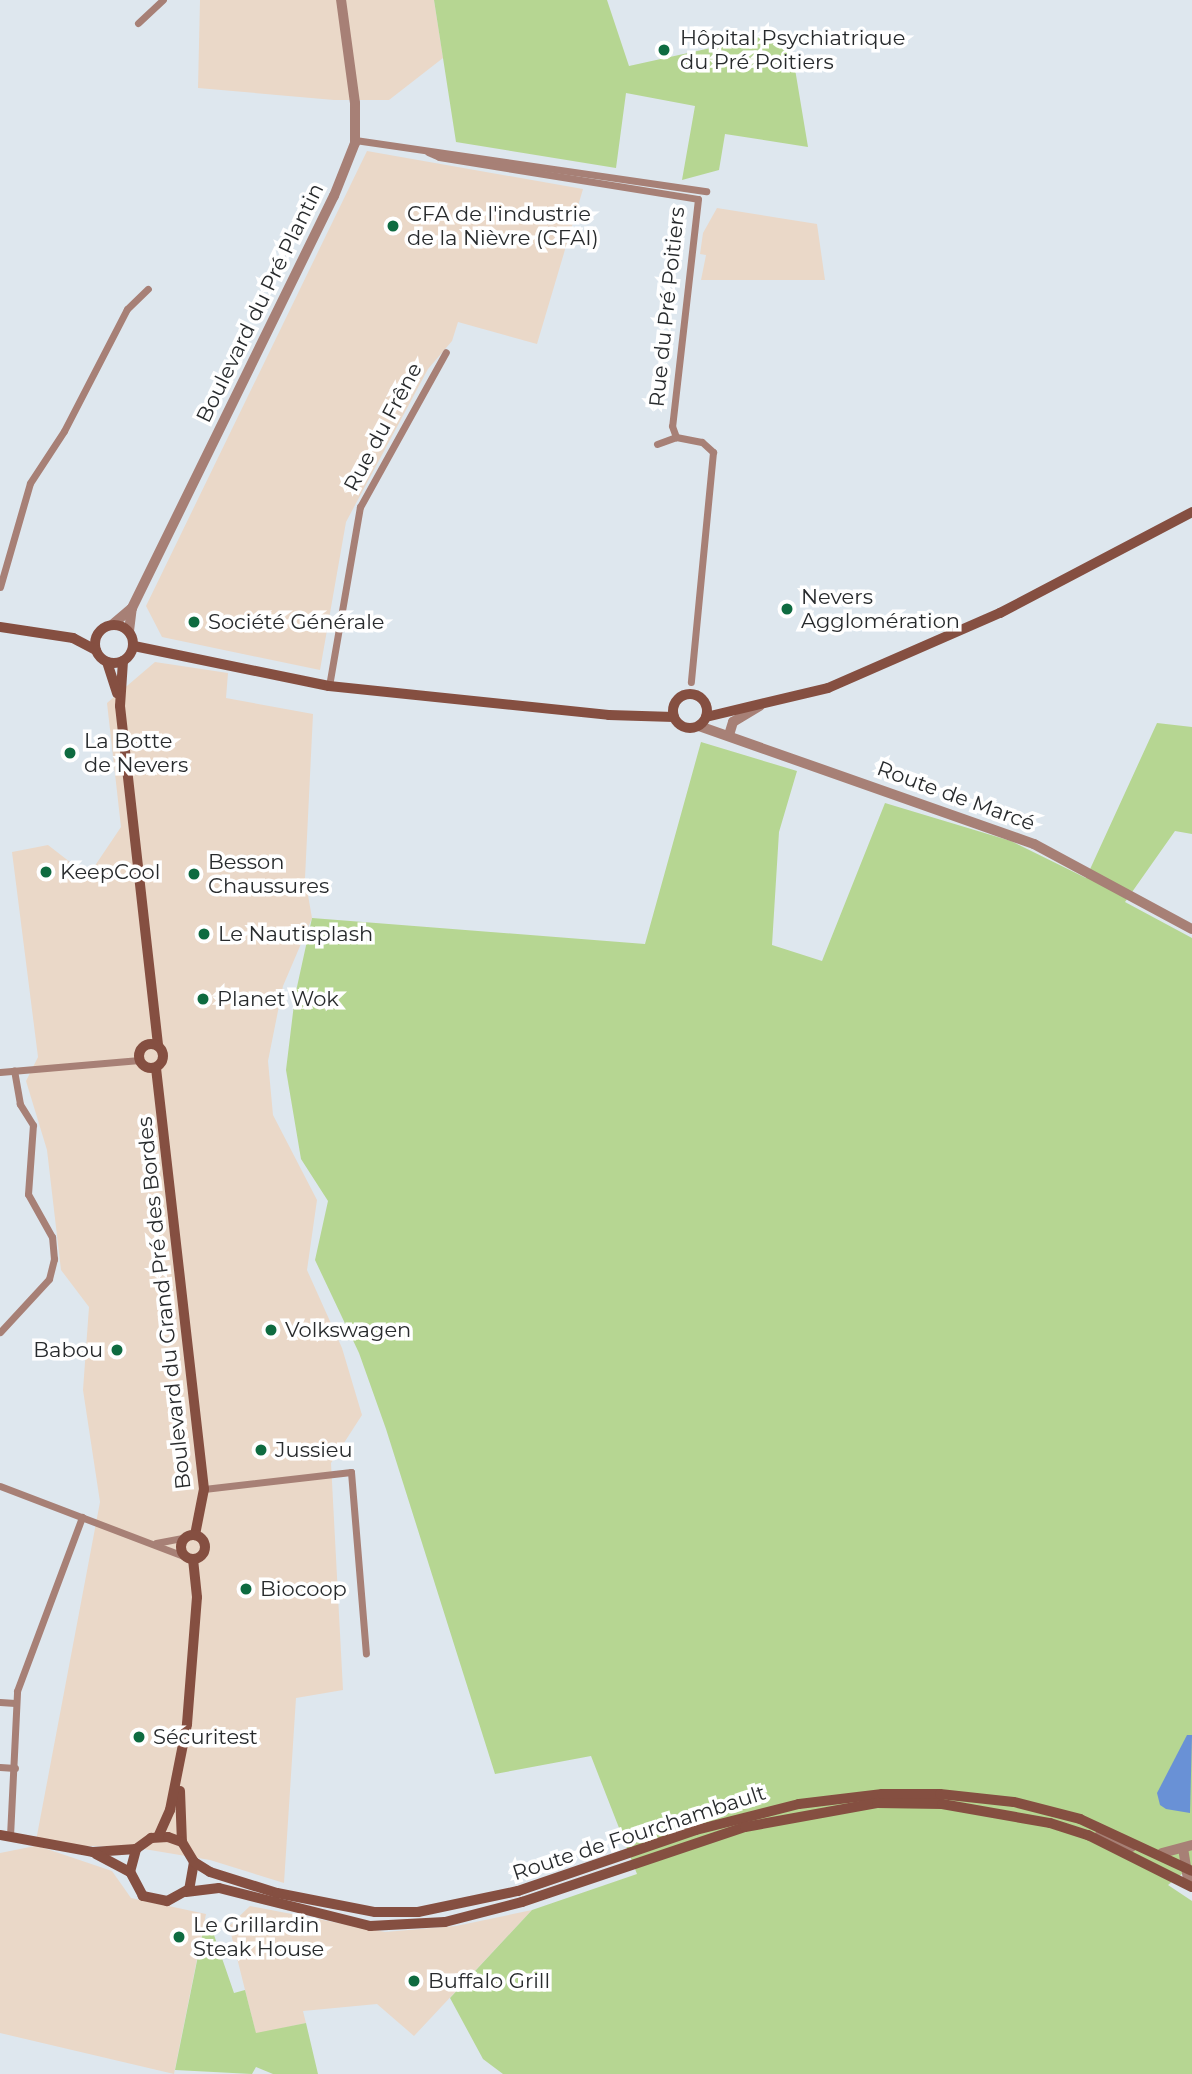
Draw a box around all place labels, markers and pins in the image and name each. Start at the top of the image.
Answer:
place label: Hôpital Psychiatrique du Pré Poitiers [680,25,905,75]
marker: Hôpital Psychiatrique du Pré Poitiers [654,40,674,60]
place label: CFA de l'industrie de la Nièvre (CFAI) [407,201,599,251]
marker: CFA de l'industrie de la Nièvre (CFAI) [385,218,401,234]
place label: Nevers Agglomération [801,584,960,634]
marker: Nevers Agglomération [779,601,795,617]
place label: Société Générale [208,609,384,635]
marker: Société Générale [186,614,202,630]
place label: La Botte de Nevers [84,728,188,778]
marker: La Botte de Nevers [62,745,78,761]
place label: Besson Chaussures [208,849,329,899]
place label: KeepCool [60,859,160,885]
marker: KeepCool [38,864,54,880]
marker: Besson Chaussures [186,866,202,882]
place label: Le Nautisplash [218,921,373,947]
marker: Le Nautisplash [196,926,212,942]
place label: Planet Wok [217,986,339,1012]
marker: Planet Wok [195,991,211,1007]
place label: Volkswagen [285,1317,411,1343]
marker: Volkswagen [263,1322,279,1338]
place label: Babou [33,1337,103,1363]
marker: Babou [109,1342,125,1358]
place label: Jussieu [275,1437,353,1463]
marker: Jussieu [253,1442,269,1458]
place label: Biocoop [260,1576,347,1602]
marker: Biocoop [238,1581,254,1597]
place label: Sécuritest [153,1724,258,1750]
marker: Sécuritest [131,1729,147,1745]
place label: Le Grillardin Steak House [193,1912,324,1962]
marker: Le Grillardin Steak House [171,1929,187,1945]
place label: Buffalo Grill [428,1968,550,1994]
marker: Buffalo Grill [406,1973,422,1989]

